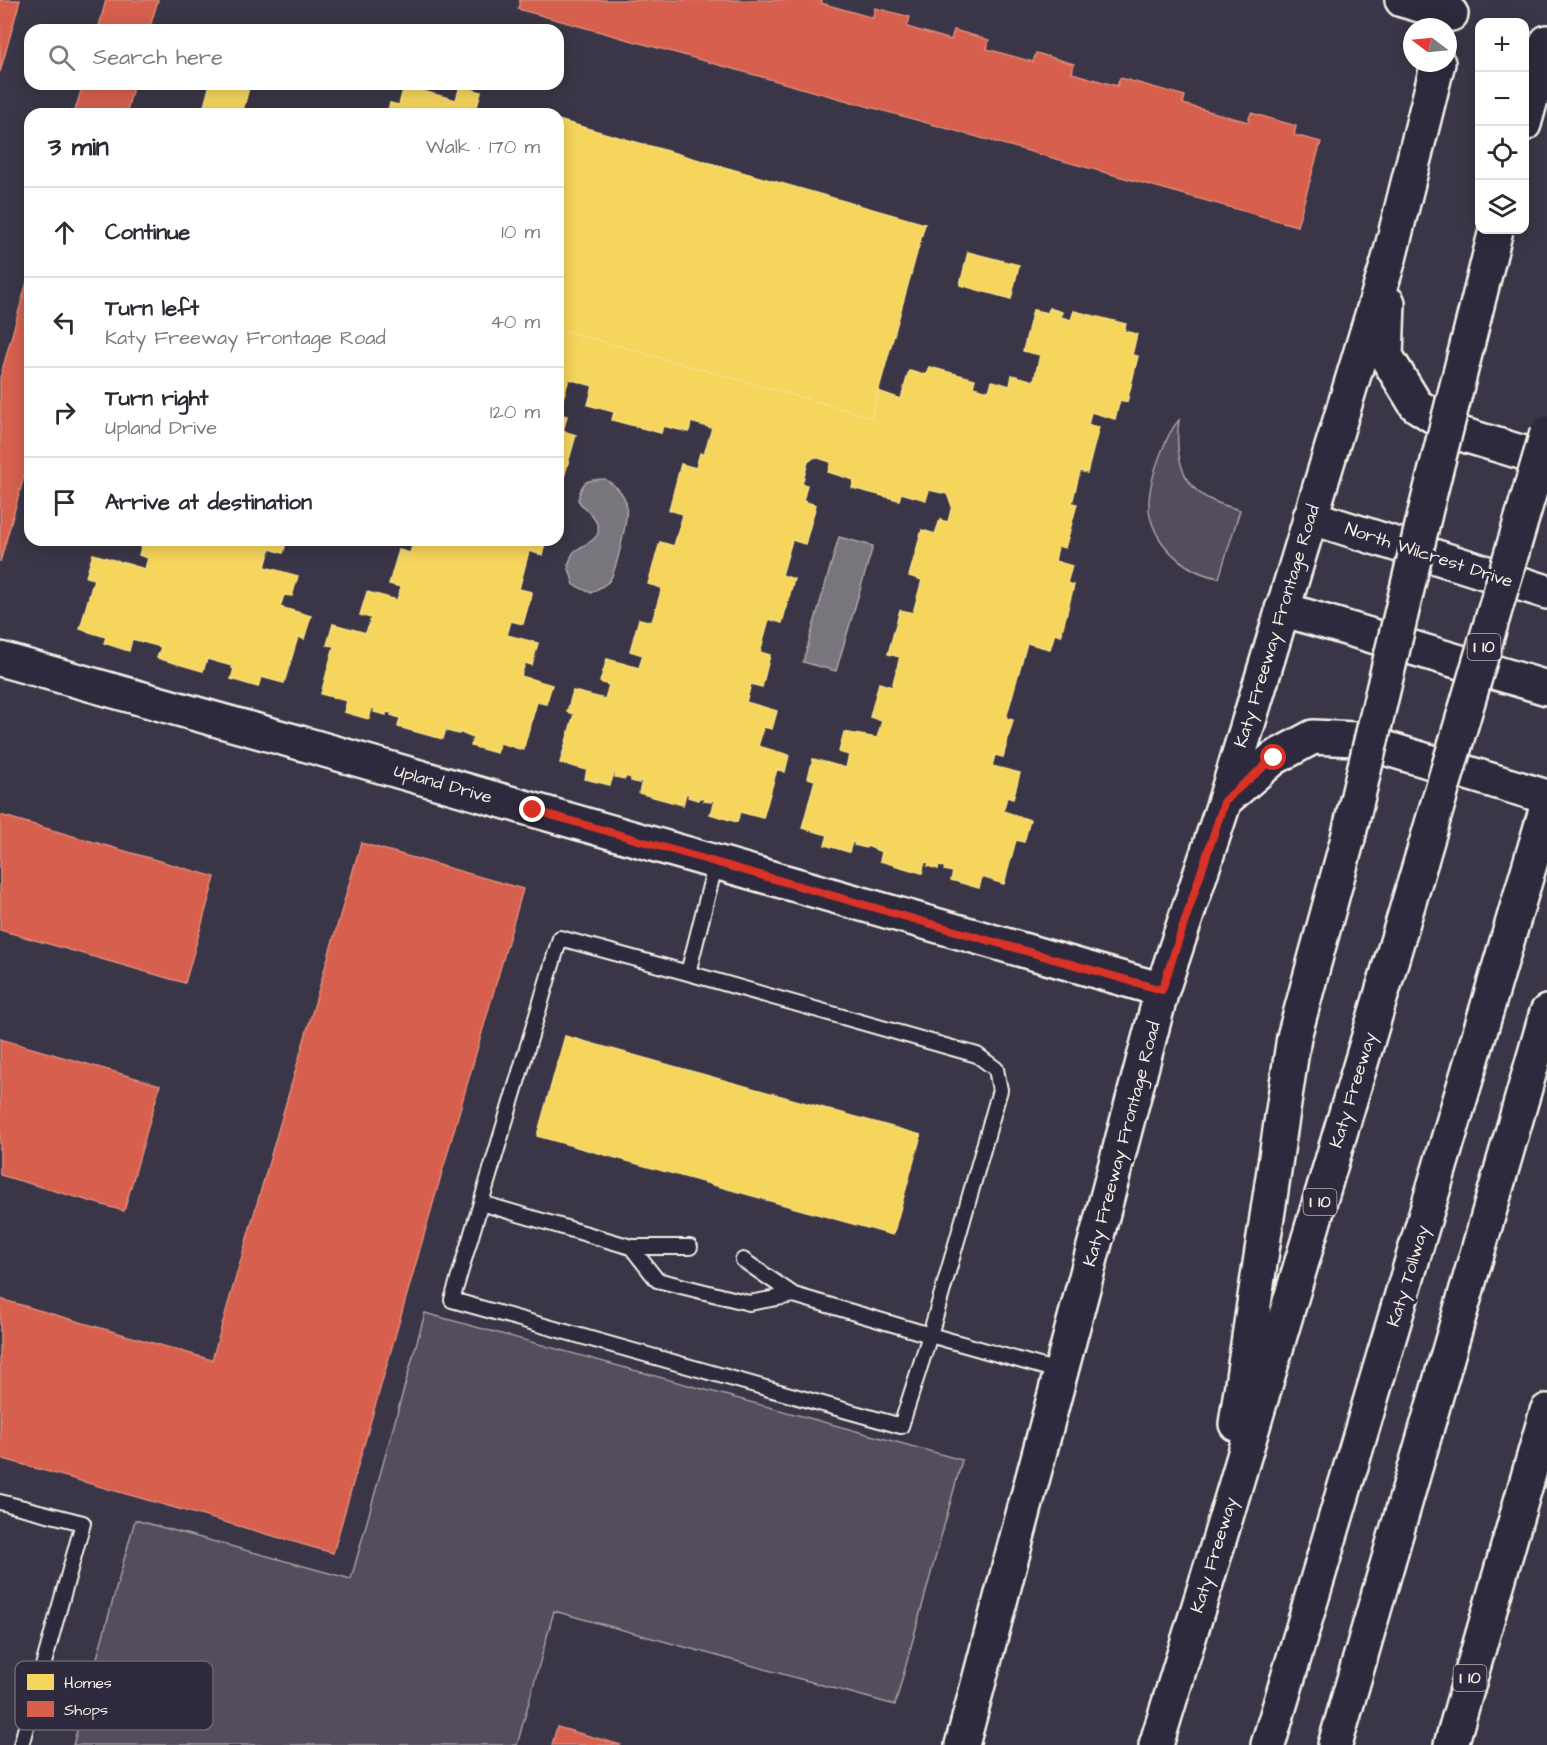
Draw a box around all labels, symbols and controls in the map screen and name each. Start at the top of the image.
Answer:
north arrow [1403,18,1457,72]
map controls [1475,18,1529,234]
button: + [1475,18,1529,72]
search box [24,24,564,90]
icon: search [45,41,78,74]
text: Search here [93,42,223,73]
button: − [1475,72,1529,126]
button: locate [1475,126,1529,180]
text: 3 min [48,129,109,165]
text: Walk · 170 m [426,133,540,161]
button: layers [1475,180,1529,234]
icon: ahead [48,216,81,249]
text: Continue [105,217,190,248]
text: 10 m [501,218,540,246]
text: Turn left [105,293,199,324]
icon: left [48,306,81,339]
text: 40 m [490,308,540,336]
text: Katy Freeway Frontage Road [105,324,386,352]
text: Turn right [105,383,208,414]
icon: right [48,396,81,429]
text: 120 m [490,398,540,426]
text: Upland Drive [105,414,217,442]
icon: arrive [48,486,81,519]
text: Arrive at destination [105,487,312,518]
street label: Katy Freeway Frontage Road [1228,502,1327,751]
street label: North Wilcrest Drive [1342,516,1516,594]
road number: I 10 [1468,634,1500,660]
route start [1260,744,1286,770]
street label: Upland Drive [391,758,495,810]
route end [519,796,545,822]
street label: Katy Freeway Frontage Road [1077,1019,1168,1270]
street label: Katy Freeway [1324,1029,1383,1151]
road number: I 10 [1304,1189,1336,1215]
street label: Katy Tollway [1381,1222,1436,1330]
street label: Katy Freeway [1185,1494,1244,1616]
legend [15,1661,213,1730]
road number: I 10 [1454,1665,1486,1691]
text: Homes [64,1672,112,1694]
text: Shops [64,1699,108,1721]

